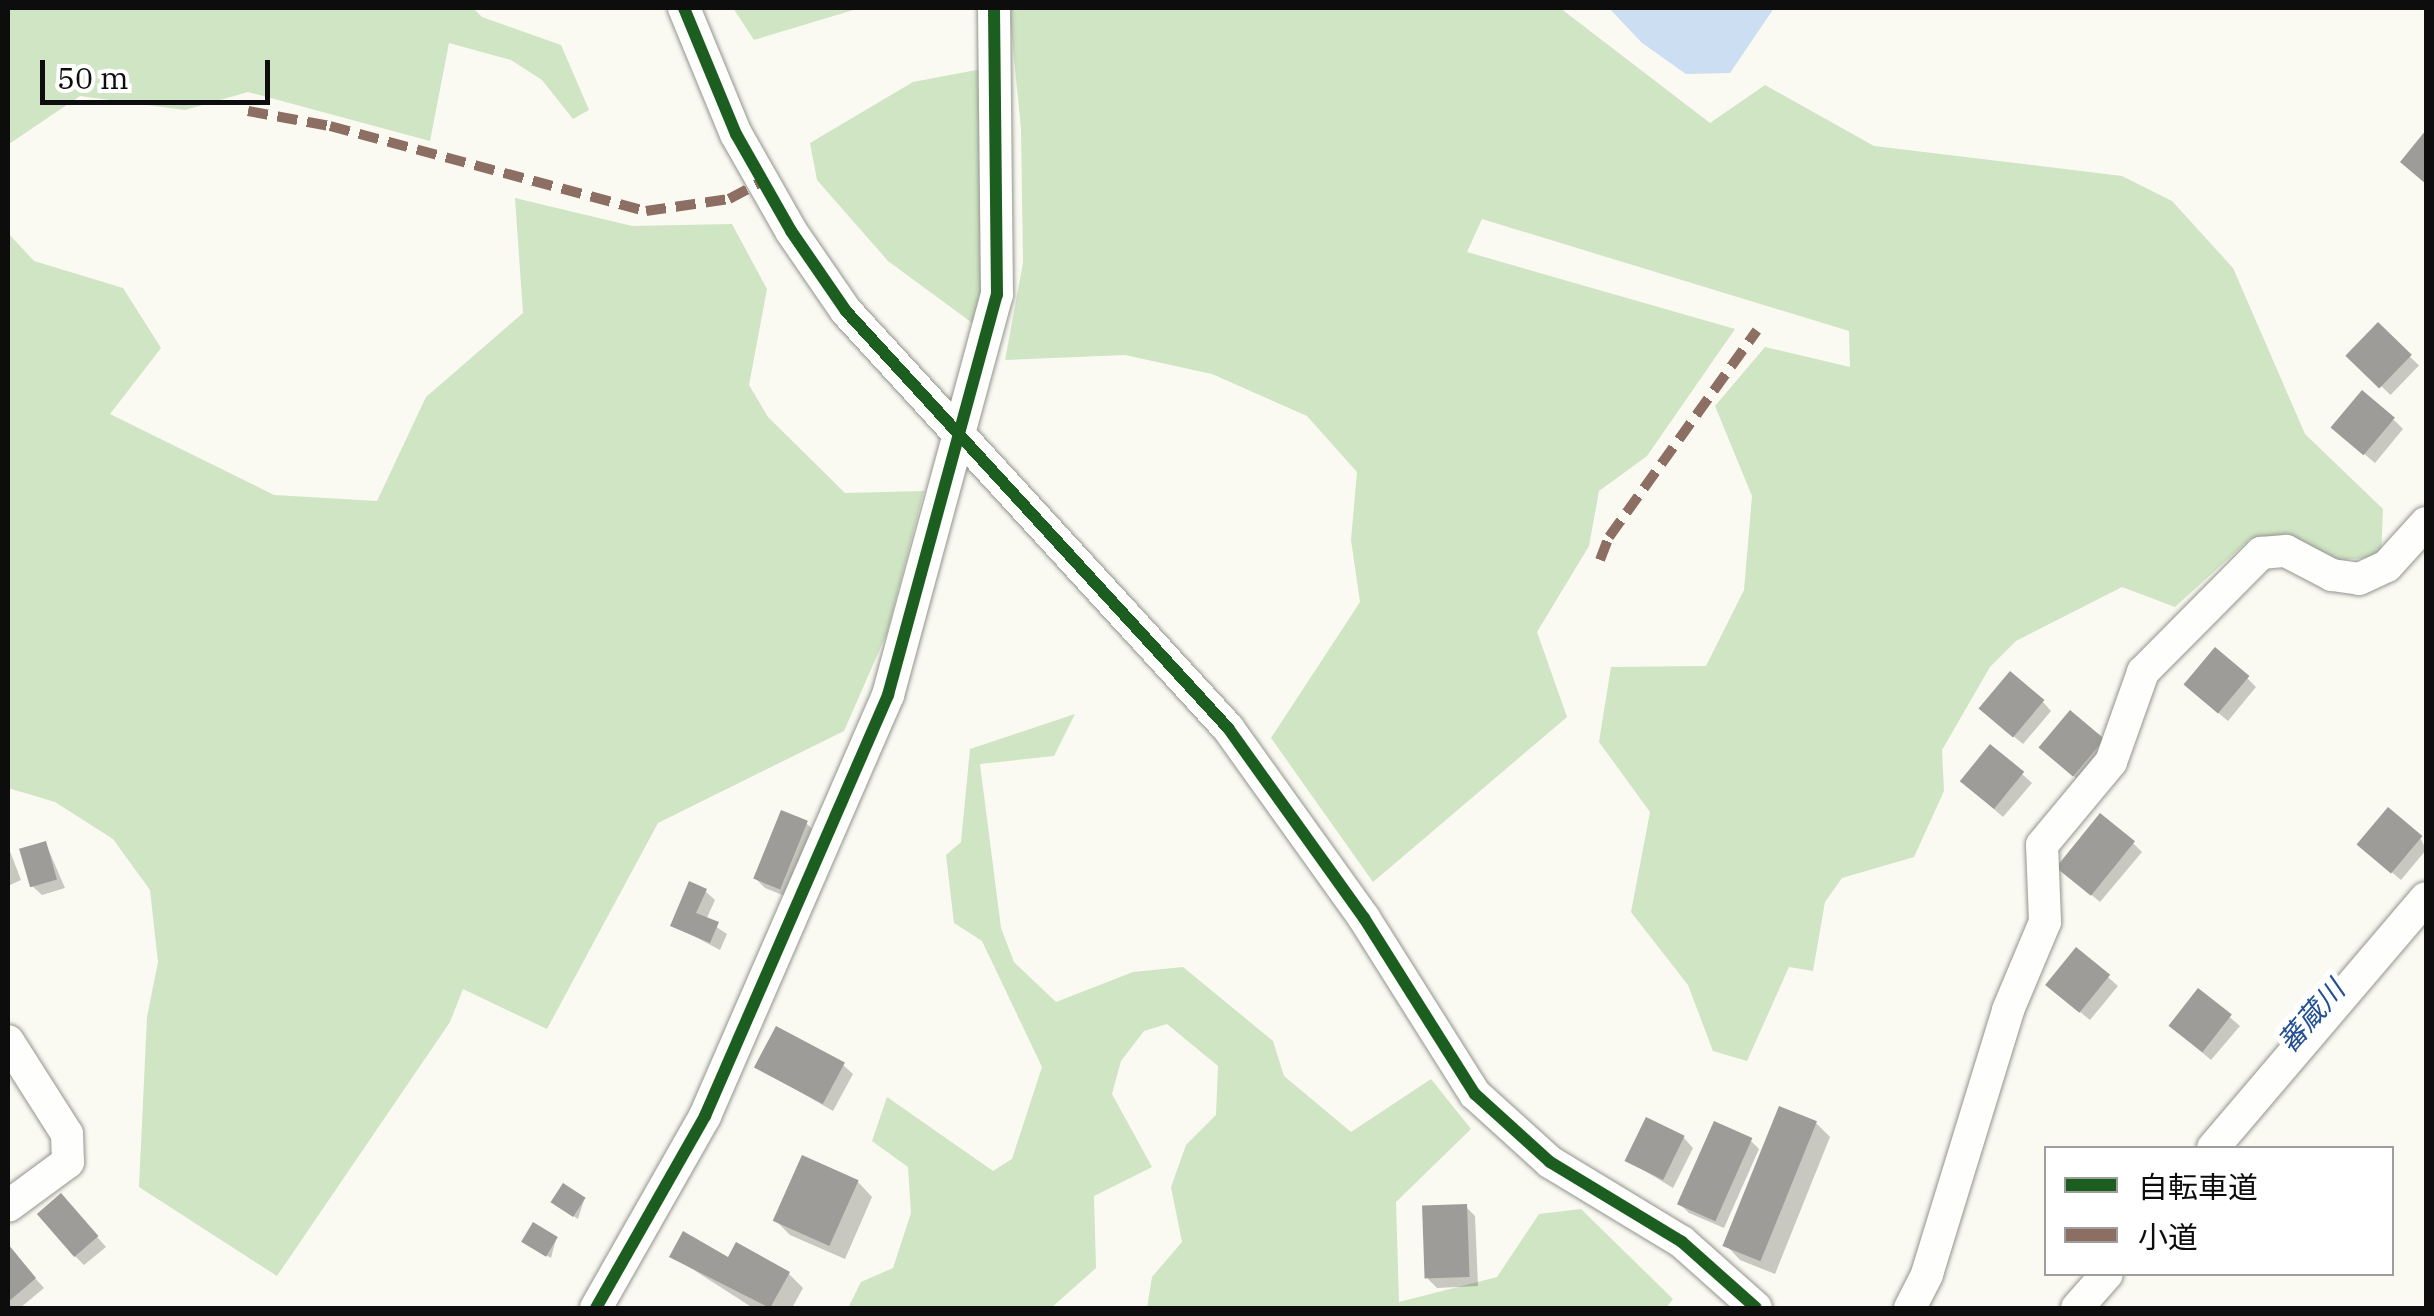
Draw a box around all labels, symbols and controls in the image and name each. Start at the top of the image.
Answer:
scale bar [45,40,275,102]
text: 50 m [57,58,129,97]
water label: 蕃蔵川 [2271,973,2351,1059]
legend [2044,1146,2394,1276]
text: 自転車道 [2138,1167,2258,1206]
text: 小道 [2138,1217,2198,1256]

